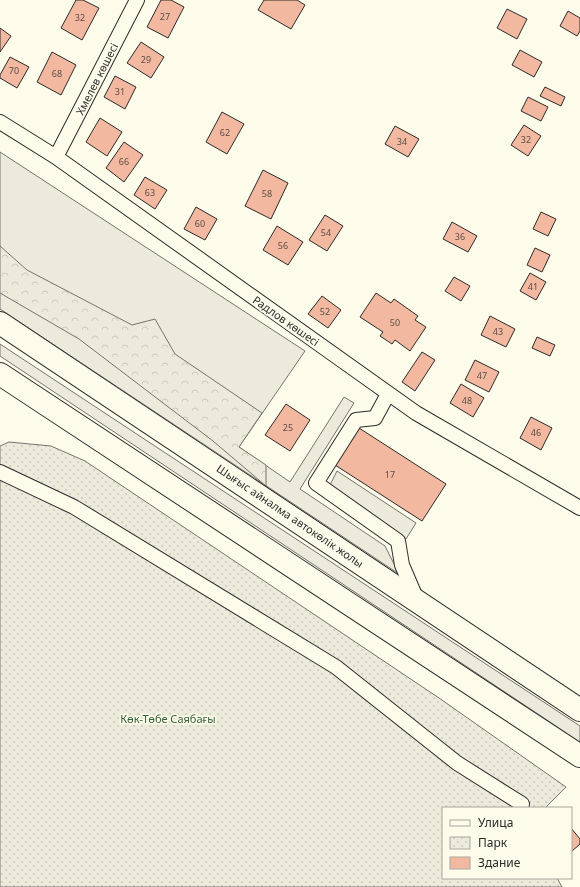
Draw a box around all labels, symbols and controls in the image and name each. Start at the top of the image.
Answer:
house number: 27 [160,10,170,23]
house number: 32 [75,11,85,24]
street label: Хмелев көшесі [72,40,121,117]
house number: 29 [141,53,151,66]
house number: 70 [9,64,19,77]
house number: 68 [52,67,62,80]
house number: 31 [115,85,125,98]
house number: 62 [220,126,230,139]
house number: 32 [521,133,531,146]
house number: 34 [397,135,407,148]
house number: 66 [119,155,129,168]
house number: 63 [145,186,155,199]
house number: 58 [262,187,272,200]
house number: 60 [195,217,205,230]
house number: 54 [321,226,331,239]
house number: 36 [455,230,465,243]
house number: 56 [278,239,288,252]
house number: 41 [528,280,538,293]
street label: Радлов көшесі [250,292,323,349]
house number: 52 [320,305,330,318]
house number: 50 [390,316,400,329]
house number: 43 [493,325,503,338]
house number: 47 [477,369,487,382]
house number: 48 [462,394,472,407]
house number: 25 [283,421,293,434]
house number: 46 [531,426,541,439]
street label: Шығыс айналма автокөлік жолы [214,461,367,571]
house number: 17 [385,468,395,481]
park label: Көк-Төбе Саябағы [120,711,216,726]
legend [442,807,572,879]
text: Улица [478,814,513,831]
text: Парк [478,834,508,851]
text: Здание [478,854,521,871]

